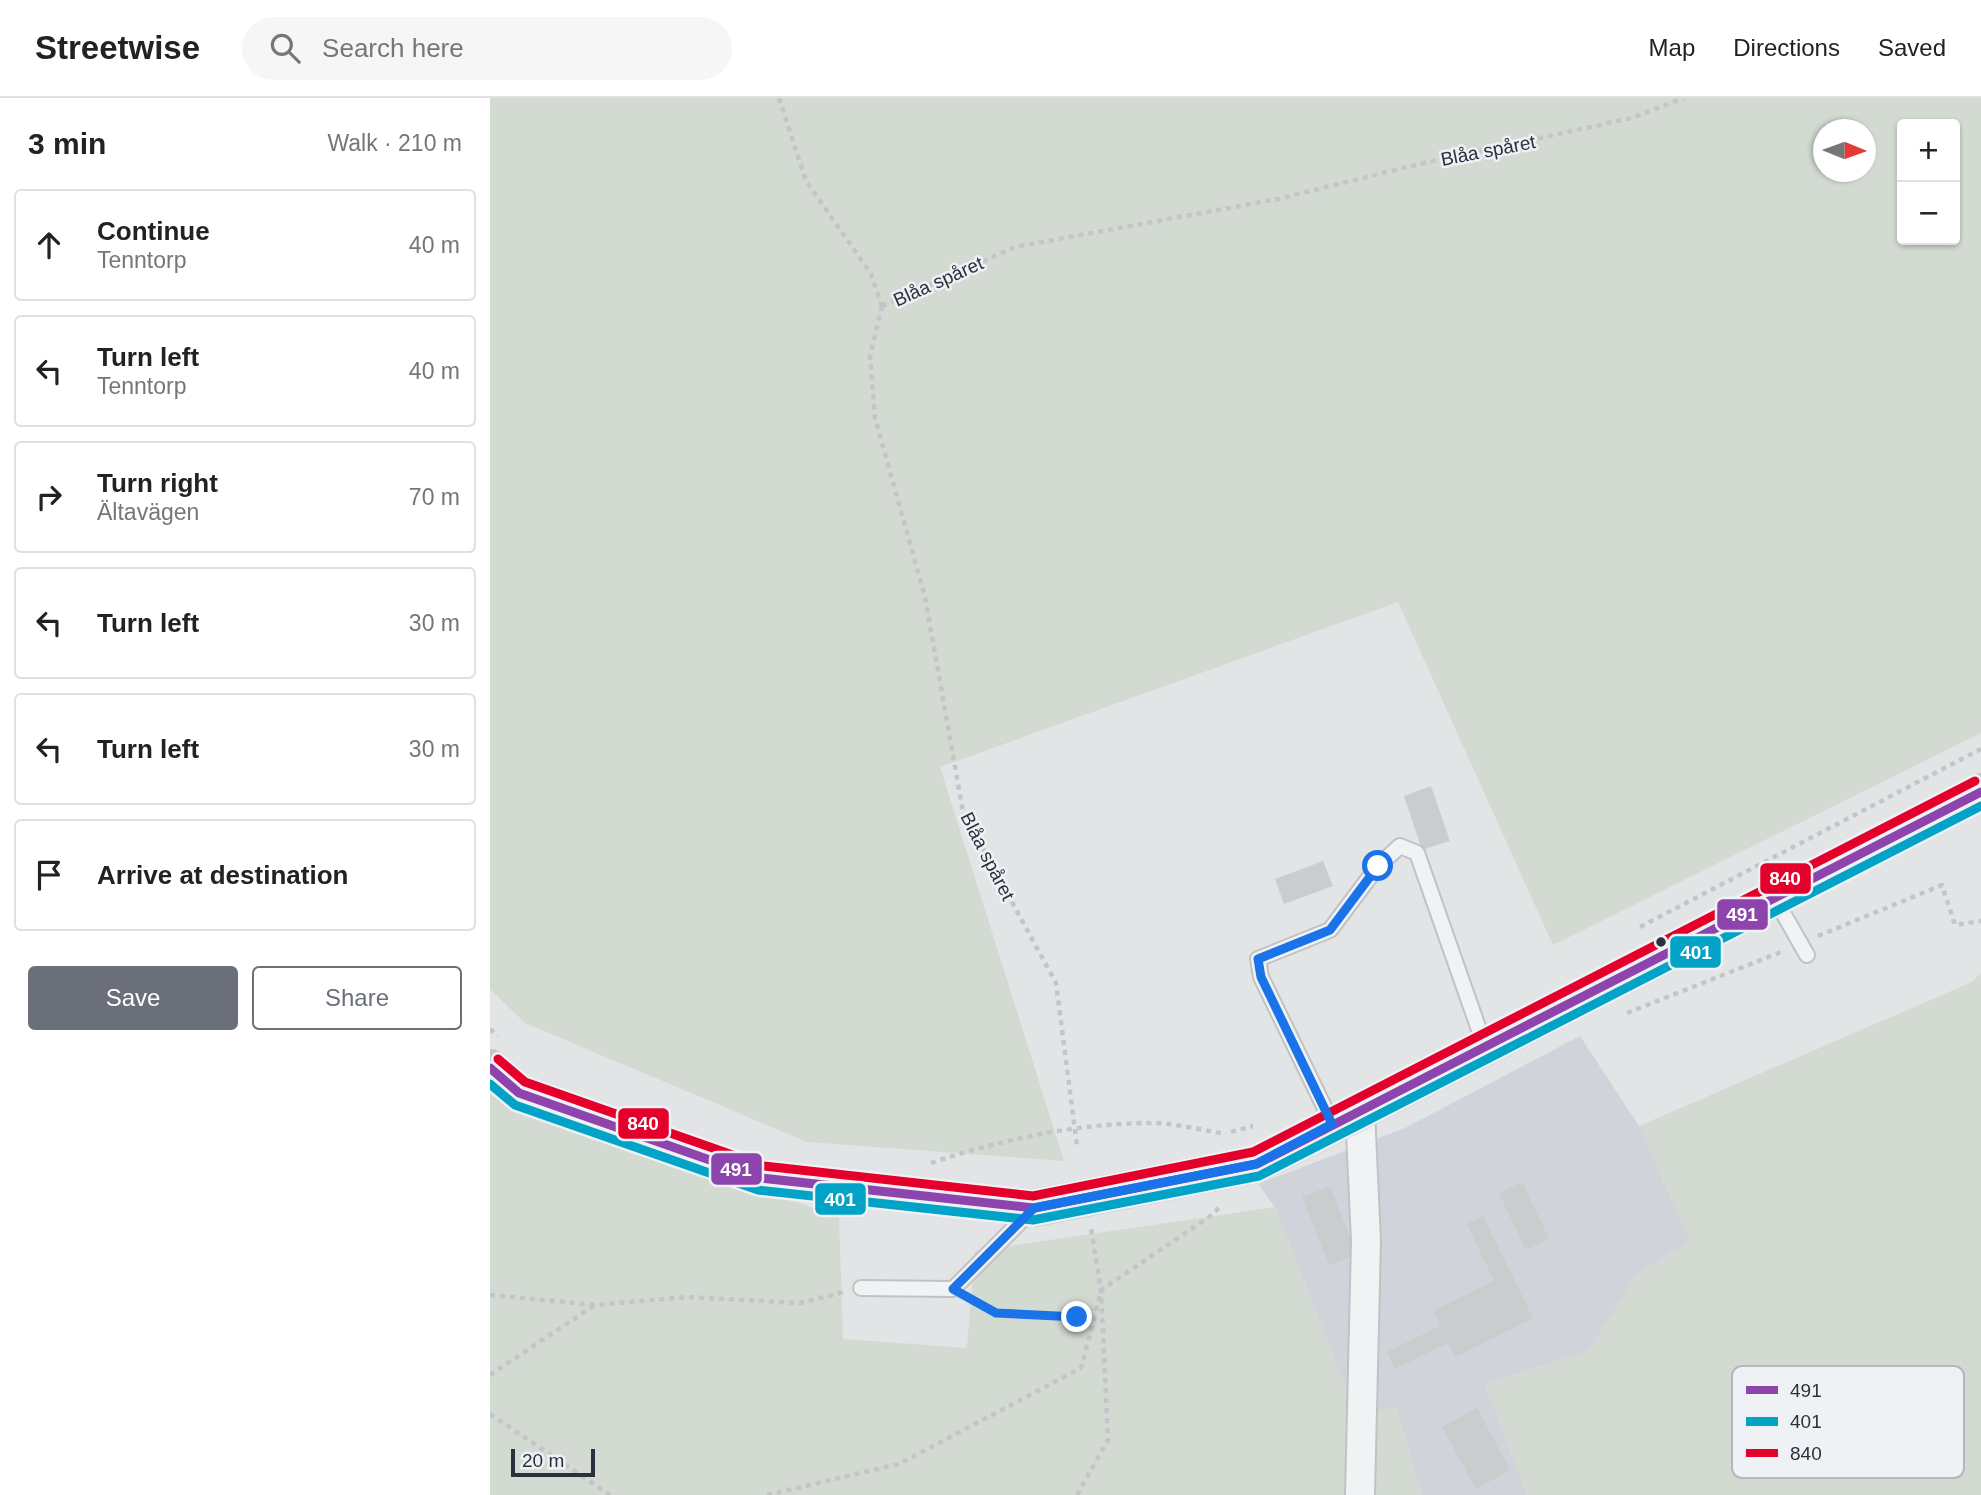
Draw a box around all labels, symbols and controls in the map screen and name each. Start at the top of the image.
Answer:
search box [242,17,732,80]
text: Streetwise [35,29,200,66]
icon: search [266,29,304,67]
text: Search here [322,33,464,63]
text: Map [1649,34,1695,61]
text: Directions [1733,34,1840,61]
text: Saved [1878,34,1946,61]
north arrow [1813,119,1876,182]
map controls [1897,119,1960,245]
button: + [1897,119,1960,182]
text: 3 min [28,127,106,160]
text: Walk · 210 m [327,130,462,156]
street label: Blåa spåret [1439,131,1538,170]
button: − [1897,182,1960,245]
text: Continue [97,216,210,246]
icon: ahead [30,226,68,264]
text: 40 m [409,232,460,258]
text: Tenntorp [97,247,187,273]
street label: Blåa spåret [890,252,987,311]
text: Turn left [97,342,199,372]
icon: left [30,352,68,390]
text: 40 m [409,358,460,384]
text: Tenntorp [97,373,187,399]
text: Turn right [97,468,218,498]
icon: right [30,478,68,516]
text: 70 m [409,484,460,510]
text: Ältavägen [97,499,199,525]
icon: left [30,604,68,642]
text: Turn left [97,608,199,638]
text: 30 m [409,610,460,636]
icon: left [30,730,68,768]
text: Turn left [97,734,199,764]
text: 30 m [409,736,460,762]
street label: Blåa spåret [956,809,1019,904]
route start [1362,850,1393,881]
icon: arrive [30,856,68,894]
text: Arrive at destination [97,860,348,890]
line badge: 840 [1759,862,1812,895]
text: 840 [1769,868,1801,889]
line badge: 491 [1716,898,1769,931]
text: 491 [1726,904,1758,925]
unlabelled marker [1654,935,1668,949]
line badge: 401 [1669,935,1722,969]
text: 401 [1680,942,1712,963]
button: Save [28,966,238,1030]
button: Share [252,966,462,1030]
line badge: 840 [617,1107,670,1140]
text: 840 [627,1113,659,1134]
line badge: 491 [710,1152,763,1186]
text: 491 [720,1159,752,1180]
line badge: 401 [814,1182,867,1216]
text: 401 [824,1189,856,1210]
route end [1061,1301,1092,1332]
legend [1732,1366,1964,1478]
text: 491 [1790,1380,1822,1401]
text: 401 [1790,1411,1822,1432]
text: 840 [1790,1443,1822,1464]
scale bar [511,1446,595,1478]
text: 20 m [522,1450,564,1471]

